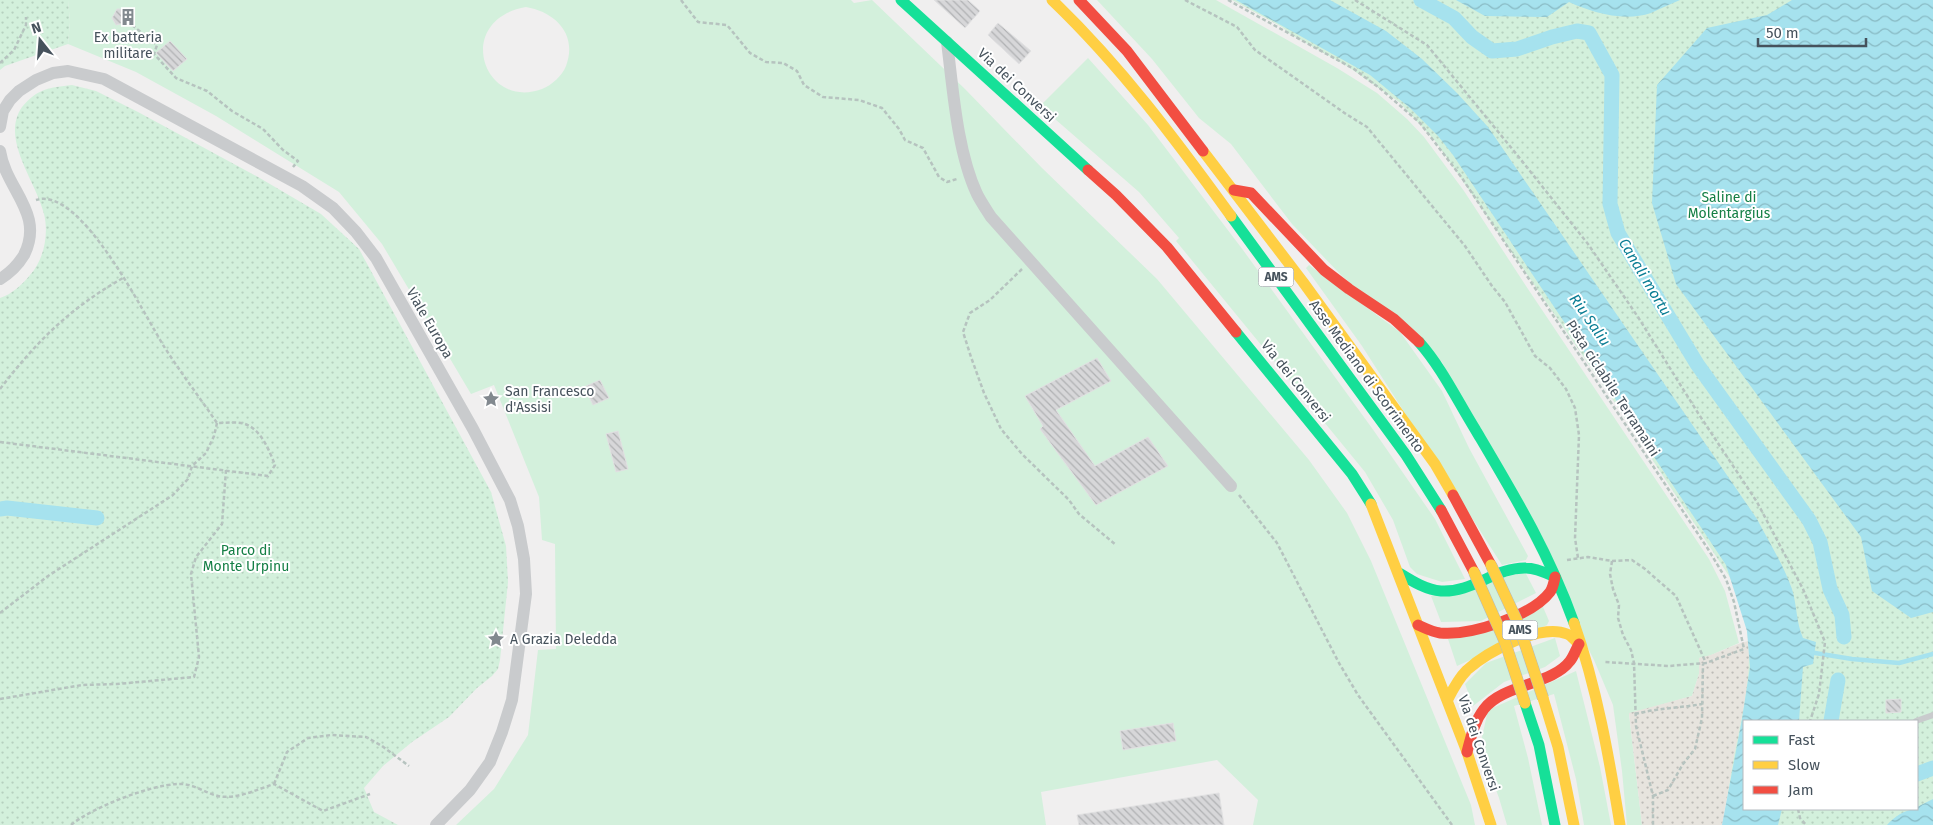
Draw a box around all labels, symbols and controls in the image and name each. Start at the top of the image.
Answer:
building icon: Ex batteria militare [118,7,138,27]
north arrow [15,15,65,65]
scale bar [1758,15,1866,47]
text: N [29,19,43,38]
text: 50 m [1766,24,1799,42]
place label: Ex batteria militare [94,29,162,62]
street label: Via dei Conversi [974,45,1059,126]
park label: Saline di Molentargius [1688,189,1771,222]
water label: Canali mortu [1615,235,1675,319]
road number: AMS [1258,268,1294,286]
street label: Viale Europa [402,285,457,362]
water label: Riu Saliu [1566,290,1614,350]
street label: Asse Mediano di Scorrimento [1305,297,1428,456]
street label: Pista ciclabile Terramaini [1562,317,1663,460]
street label: Via dei Conversi [1257,337,1334,426]
place label: San Francesco d'Assisi [505,383,594,416]
place icon: San Francesco d'Assisi [481,389,501,409]
park label: Parco di Monte Urpinu [203,542,289,575]
road number: AMS [1502,620,1538,640]
place icon: A Grazia Deledda [486,629,506,649]
place label: A Grazia Deledda [510,631,617,648]
street label: Via dei Conversi [1454,693,1503,794]
legend [1743,720,1918,810]
text: Fast [1788,731,1815,749]
text: Slow [1788,756,1820,774]
text: Jam [1788,781,1814,799]

